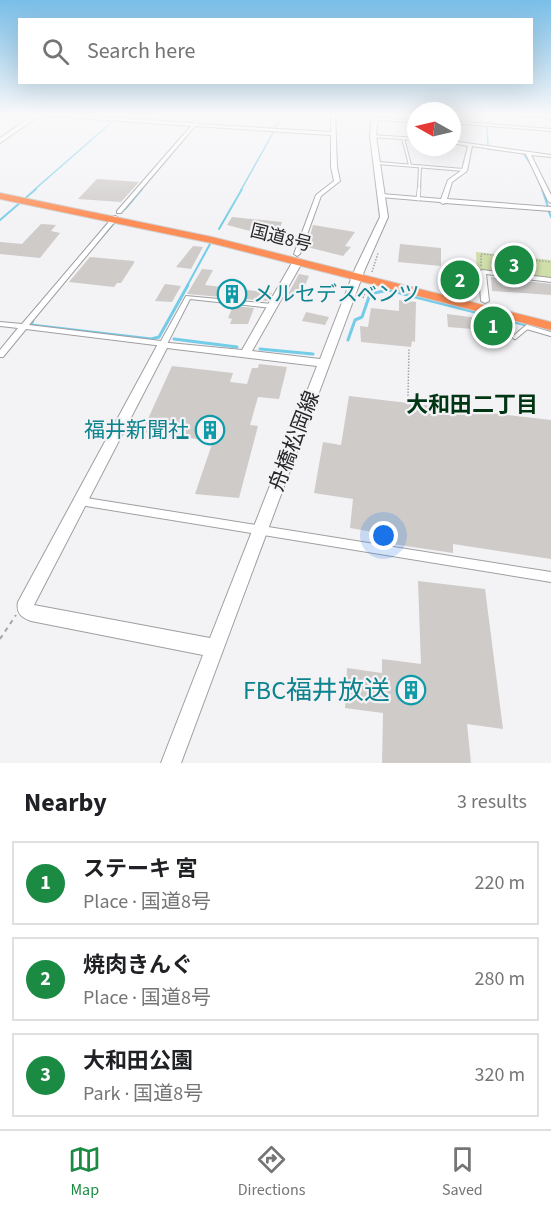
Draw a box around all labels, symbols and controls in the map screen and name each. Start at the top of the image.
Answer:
search box [18,18,533,84]
icon: search [39,35,72,68]
text: Search here [87,35,195,67]
north arrow [407,102,461,156]
street label: 国道8号 [247,218,315,258]
pin: 3 [494,242,534,288]
pin: 2 [440,258,480,302]
building icon: メルセデスベンツ [216,278,248,310]
place label: メルセデスベンツ [253,279,420,309]
pin: 1 [474,304,512,348]
street label: 舟橋松岡線 [261,387,327,495]
district label: 大和田二丁目 [406,389,538,421]
building icon: 福井新聞社 [194,414,226,446]
place label: 福井新聞社 [84,415,189,445]
your location [369,521,398,550]
place label: FBC福井放送 [243,672,390,709]
building icon: FBC福井放送 [395,674,427,706]
text: Nearby [24,784,107,821]
text: 3 results [457,788,527,816]
text: ステーキ 宮 [83,853,197,885]
text: 1 [40,869,51,897]
text: 220 m [475,869,525,897]
text: Place · 国道8号 [83,888,211,916]
text: 焼肉きんぐ [83,949,193,981]
text: 2 [40,965,51,993]
text: 280 m [475,965,525,993]
text: Place · 国道8号 [83,984,211,1012]
text: 大和田公園 [83,1045,193,1077]
text: 3 [40,1061,51,1089]
text: 320 m [475,1061,525,1089]
text: Park · 国道8号 [83,1080,203,1108]
tab: Map [68,1143,101,1201]
tab: Directions [238,1143,305,1201]
tab: Saved [442,1143,483,1201]

